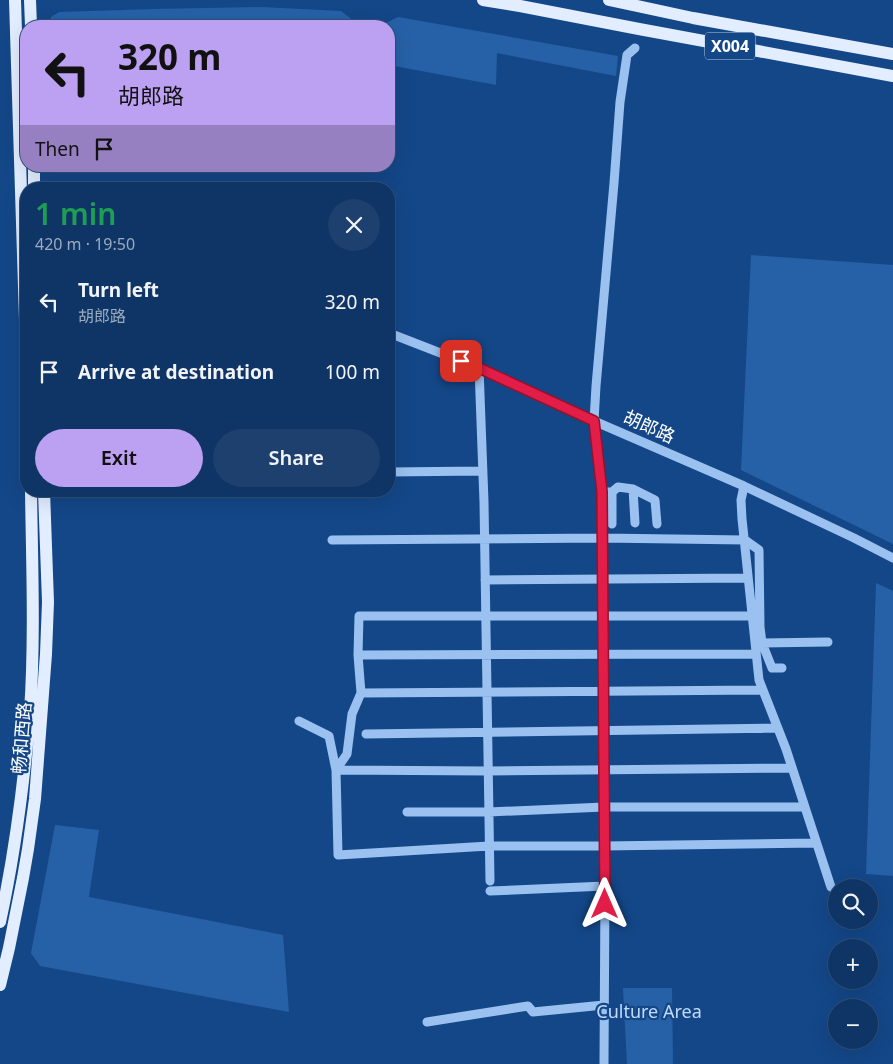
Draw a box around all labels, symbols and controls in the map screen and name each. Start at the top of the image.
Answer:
road number: X004 [705,32,755,59]
text: 320 m [118,33,221,80]
icon: left [35,40,100,105]
text: 胡郎路 [118,80,184,110]
icon: arrive [90,135,118,163]
text: Then [35,136,80,162]
text: 1 min [35,193,116,234]
button: close [328,199,380,251]
text: 420 m · 19:50 [35,233,135,255]
text: Turn left [78,277,159,303]
icon: left [35,288,63,316]
text: 320 m [325,289,380,315]
text: 胡郎路 [78,305,126,327]
pin [440,340,482,382]
icon: arrive [447,347,475,375]
icon: arrive [35,358,63,386]
text: Arrive at destination [78,359,274,385]
text: 100 m [325,359,380,385]
street label: 胡郎路 [620,404,679,448]
button: Exit [35,429,203,487]
button: Share [213,429,380,487]
street label: 畅和西路 [6,701,36,775]
position arrow [578,877,630,929]
map controls [828,879,878,1049]
button: search [828,879,878,929]
button: + [828,939,878,989]
park label: Culture Area [596,999,702,1023]
button: − [828,999,878,1049]

